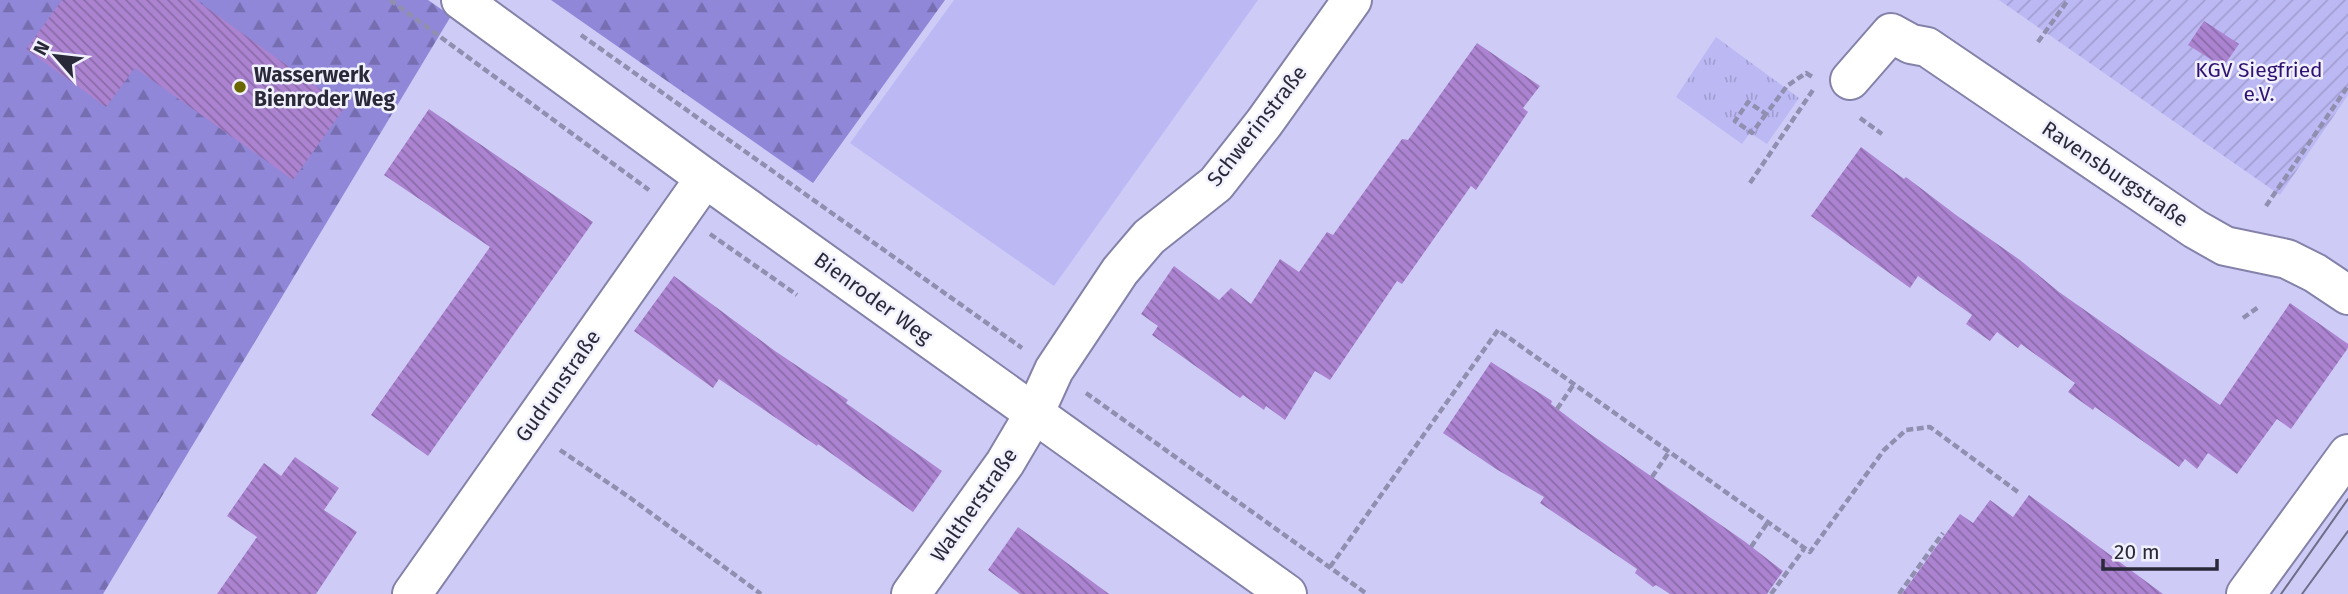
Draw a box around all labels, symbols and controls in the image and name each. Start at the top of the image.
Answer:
north arrow [21,21,91,91]
text: N [28,37,55,59]
park label: KGV Siegfried e.V. [2195,57,2323,107]
street label: Schwerinstraße [1202,60,1312,192]
place label: Wasserwerk Bienroder Weg [254,62,395,112]
marker: Wasserwerk Bienroder Weg [232,79,248,95]
street label: Ravensburgstraße [2037,115,2193,233]
street label: Bienroder Weg [809,247,937,350]
street label: Gudrunstraße [510,325,606,447]
street label: Waltherstraße [925,443,1023,567]
scale bar [2103,528,2217,572]
text: 20 m [2114,539,2160,565]

